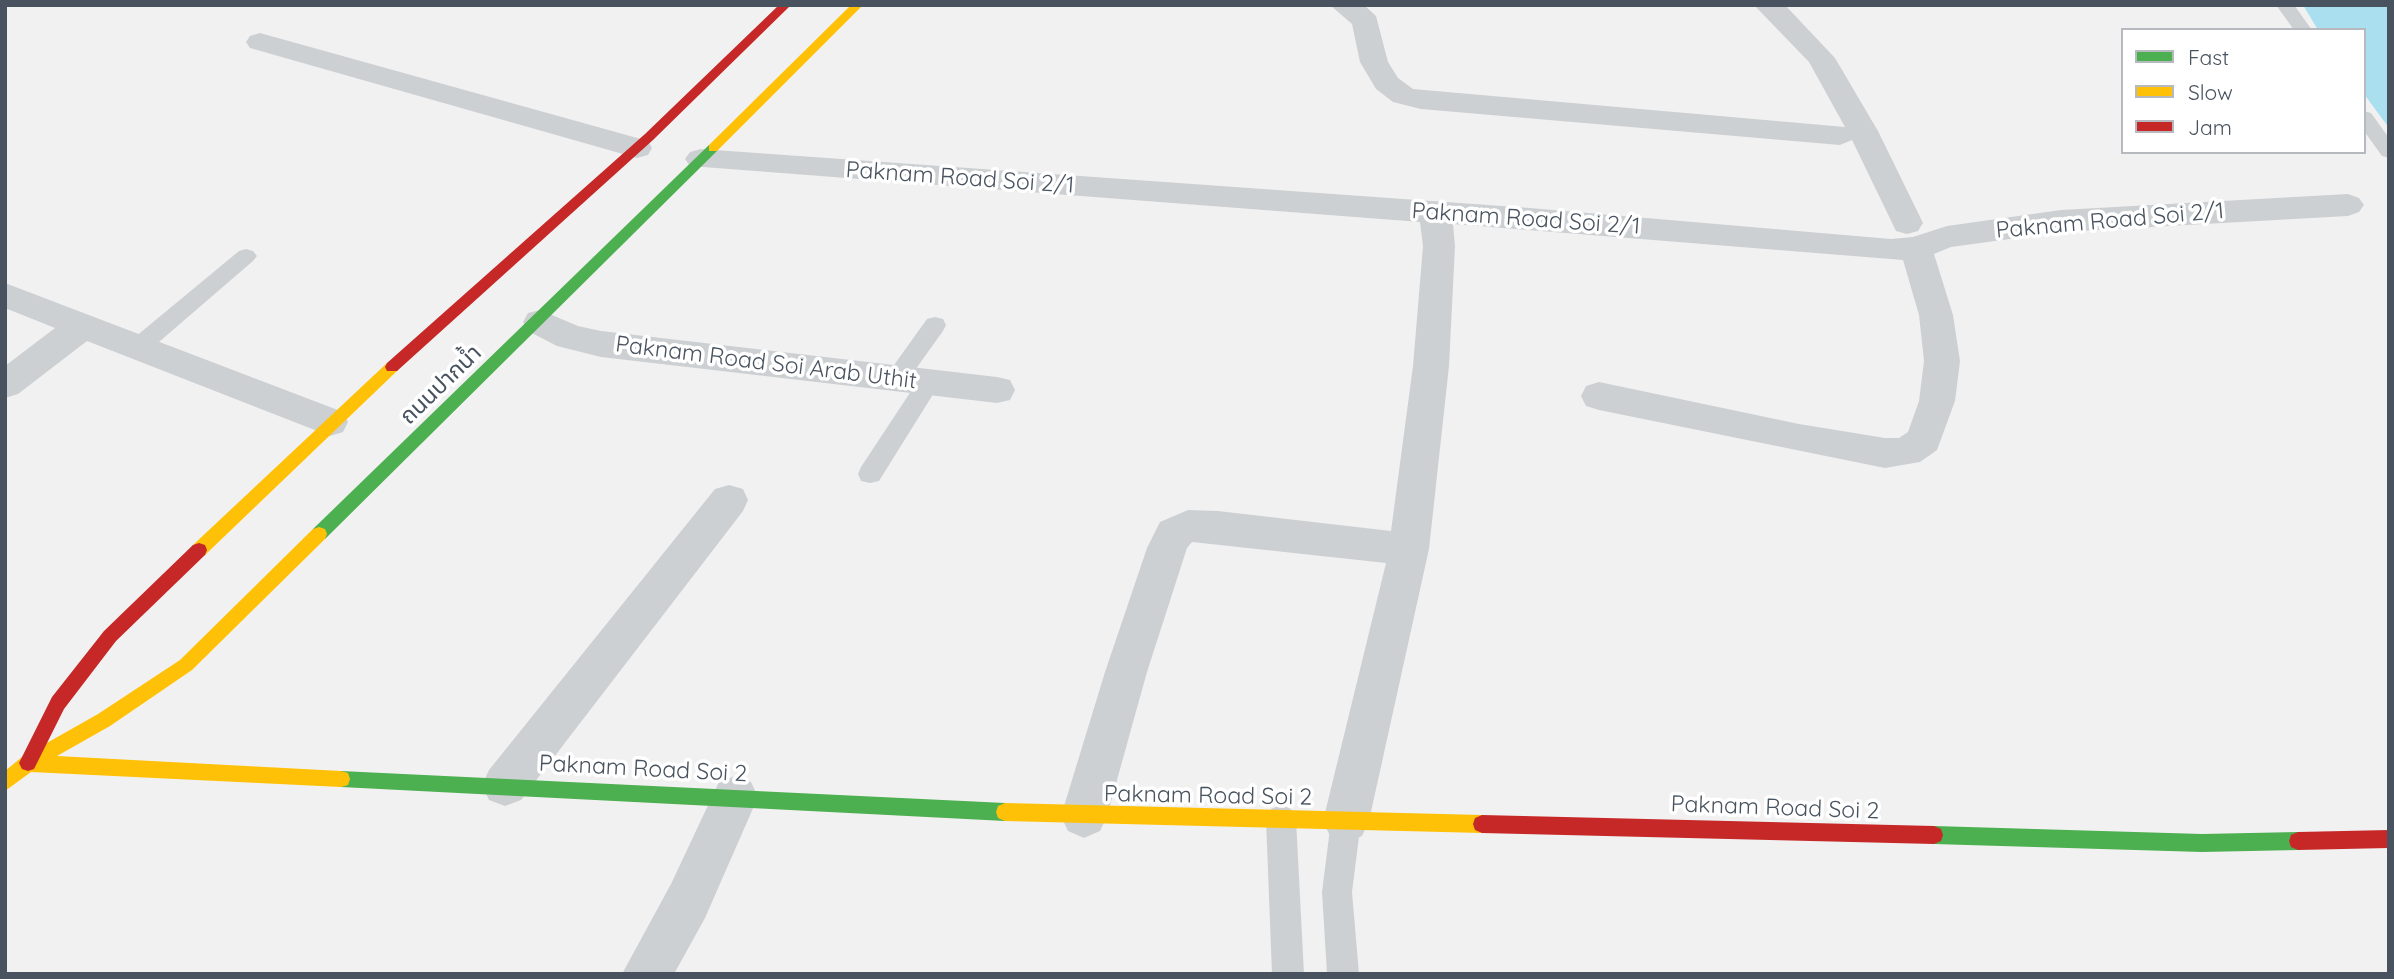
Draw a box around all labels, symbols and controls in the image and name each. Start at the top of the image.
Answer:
legend [2121,28,2366,154]
text: Fast [2188,44,2229,70]
text: Slow [2188,79,2233,105]
text: Jam [2188,114,2232,140]
street label: Paknam Road Soi 2/1 [845,156,1075,200]
street label: Paknam Road Soi 2/1 [1411,197,1641,241]
street label: Paknam Road Soi 2/1 [1995,197,2225,245]
street label: Paknam Road Soi Arab Uthit [614,331,918,395]
street label: ถนนปากน้ำ [395,339,487,431]
street label: Paknam Road Soi 2 [538,750,748,788]
street label: Paknam Road Soi 2 [1104,780,1312,812]
street label: Paknam Road Soi 2 [1670,791,1880,825]

